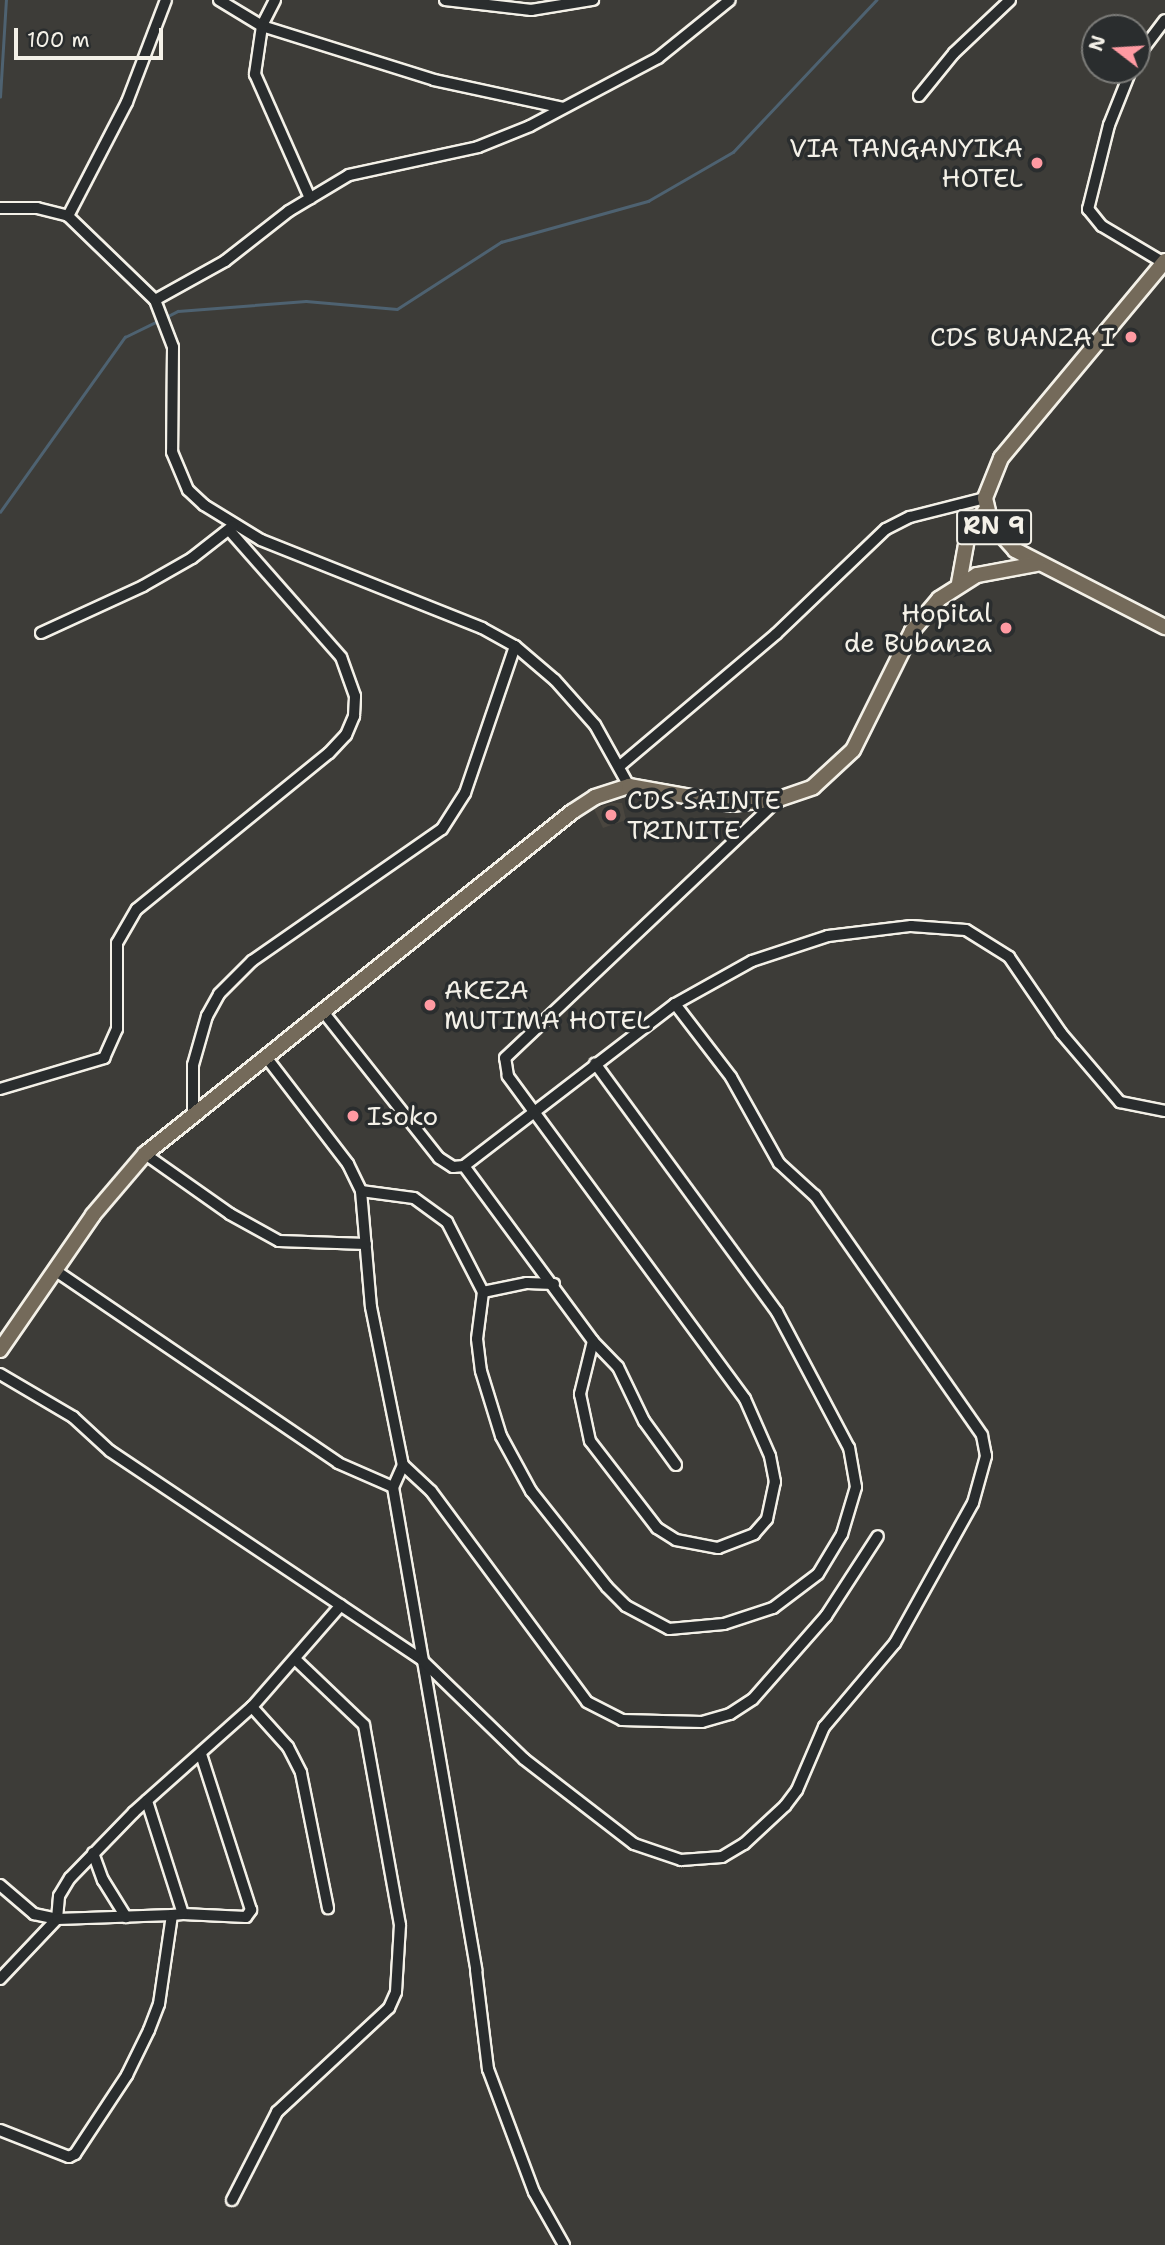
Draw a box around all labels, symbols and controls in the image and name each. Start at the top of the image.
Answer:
scale bar [18,14,166,58]
north arrow [1081,14,1151,84]
text: 100 m [27,26,90,54]
text: N [1083,32,1112,54]
place label: VIA TANGANYIKA HOTEL [789,132,1023,194]
marker: VIA TANGANYIKA HOTEL [1029,155,1045,171]
place label: CDS BUANZA I [930,321,1115,353]
marker: CDS BUANZA I [1121,327,1141,347]
road number: RN 9 [956,506,1032,548]
place label: Hopital de Bubanza [844,597,992,658]
marker: Hopital de Bubanza [998,620,1014,636]
place label: CDS SAINTE TRINITE [627,784,781,846]
marker: CDS SAINTE TRINITE [601,805,621,825]
place label: AKEZA MUTIMA HOTEL [444,974,650,1036]
marker: AKEZA MUTIMA HOTEL [422,997,438,1013]
place label: Isoko [367,1100,438,1132]
marker: Isoko [345,1108,361,1124]

